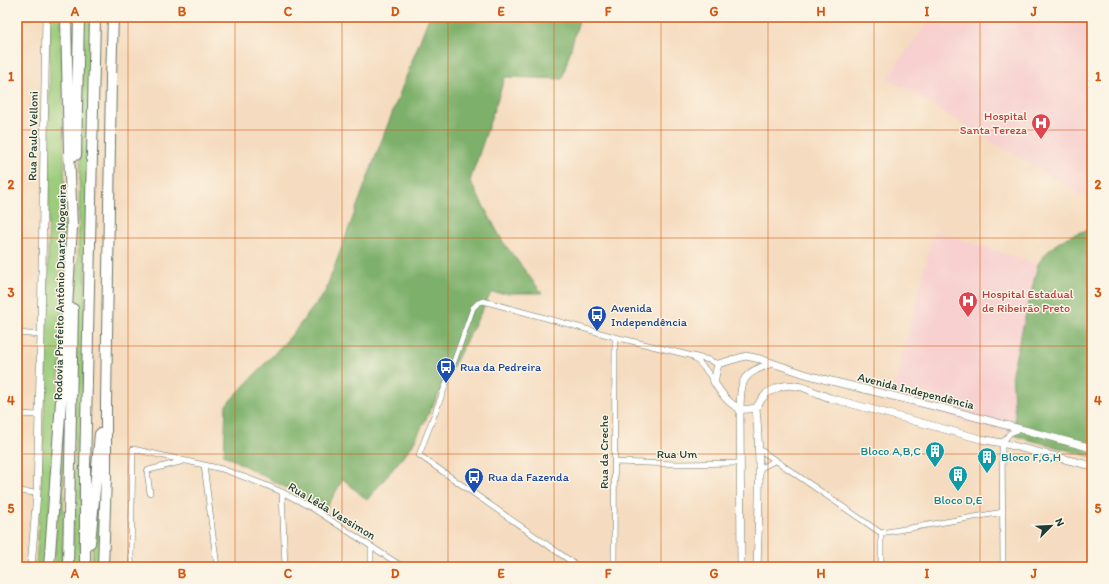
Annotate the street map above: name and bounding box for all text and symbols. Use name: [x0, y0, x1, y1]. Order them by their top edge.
text: A: [70, 4, 80, 19]
text: B: [178, 4, 187, 19]
text: C: [284, 4, 293, 19]
text: D: [391, 4, 400, 19]
text: E: [497, 4, 505, 19]
text: F: [605, 4, 612, 19]
text: G: [710, 4, 719, 19]
text: H: [817, 4, 826, 19]
text: I: [925, 4, 930, 19]
text: J: [1030, 4, 1038, 19]
text: 1: [8, 69, 14, 84]
text: 1: [1095, 69, 1101, 84]
street label: Rua Paulo Velloni: [25, 91, 41, 181]
place label: Hospital Santa Tereza: [960, 109, 1028, 137]
hospital icon: Hospital Santa Tereza: [1030, 112, 1052, 140]
text: 2: [8, 177, 15, 192]
text: 2: [1095, 177, 1102, 192]
street label: Rodovia Prefeito Antônio Duarte Nogueira: [51, 183, 69, 400]
text: 3: [7, 285, 15, 300]
text: 3: [1094, 285, 1102, 300]
place label: Hospital Estadual de Ribeirão Preto: [982, 287, 1074, 315]
hospital icon: Hospital Estadual de Ribeirão Preto: [957, 290, 979, 318]
place label: Avenida Independência: [611, 301, 688, 329]
bus stop icon: Avenida Independência: [586, 304, 608, 332]
bus stop icon: Rua da Pedreira: [435, 356, 457, 384]
place label: Rua da Pedreira: [460, 360, 542, 374]
street label: Avenida Independência: [856, 370, 977, 412]
text: 4: [7, 393, 15, 408]
text: 4: [1094, 393, 1102, 408]
street label: Rua da Creche: [597, 415, 611, 489]
building icon: Bloco A,B,C: [924, 440, 946, 468]
place label: Bloco A,B,C: [861, 444, 921, 458]
building icon: Bloco F,G,H: [976, 446, 998, 474]
street label: Rua Um: [657, 447, 697, 461]
place label: Bloco F,G,H: [1001, 450, 1061, 464]
building icon: Bloco D,E: [947, 464, 969, 492]
bus stop icon: Rua da Fazenda: [463, 466, 485, 494]
place label: Rua da Fazenda: [488, 470, 570, 484]
street label: Rua Lêda Vassimon: [286, 479, 379, 543]
place label: Bloco D,E: [934, 493, 983, 507]
text: 5: [8, 501, 15, 516]
text: 5: [1095, 501, 1102, 516]
north arrow: [1031, 506, 1071, 546]
text: N: [1052, 516, 1067, 528]
text: A: [70, 566, 80, 581]
text: B: [178, 566, 187, 581]
text: C: [284, 566, 293, 581]
text: D: [391, 566, 400, 581]
text: E: [497, 566, 505, 581]
text: F: [605, 566, 612, 581]
text: G: [710, 566, 719, 581]
text: H: [817, 566, 826, 581]
text: I: [925, 566, 930, 581]
text: J: [1030, 566, 1038, 581]

